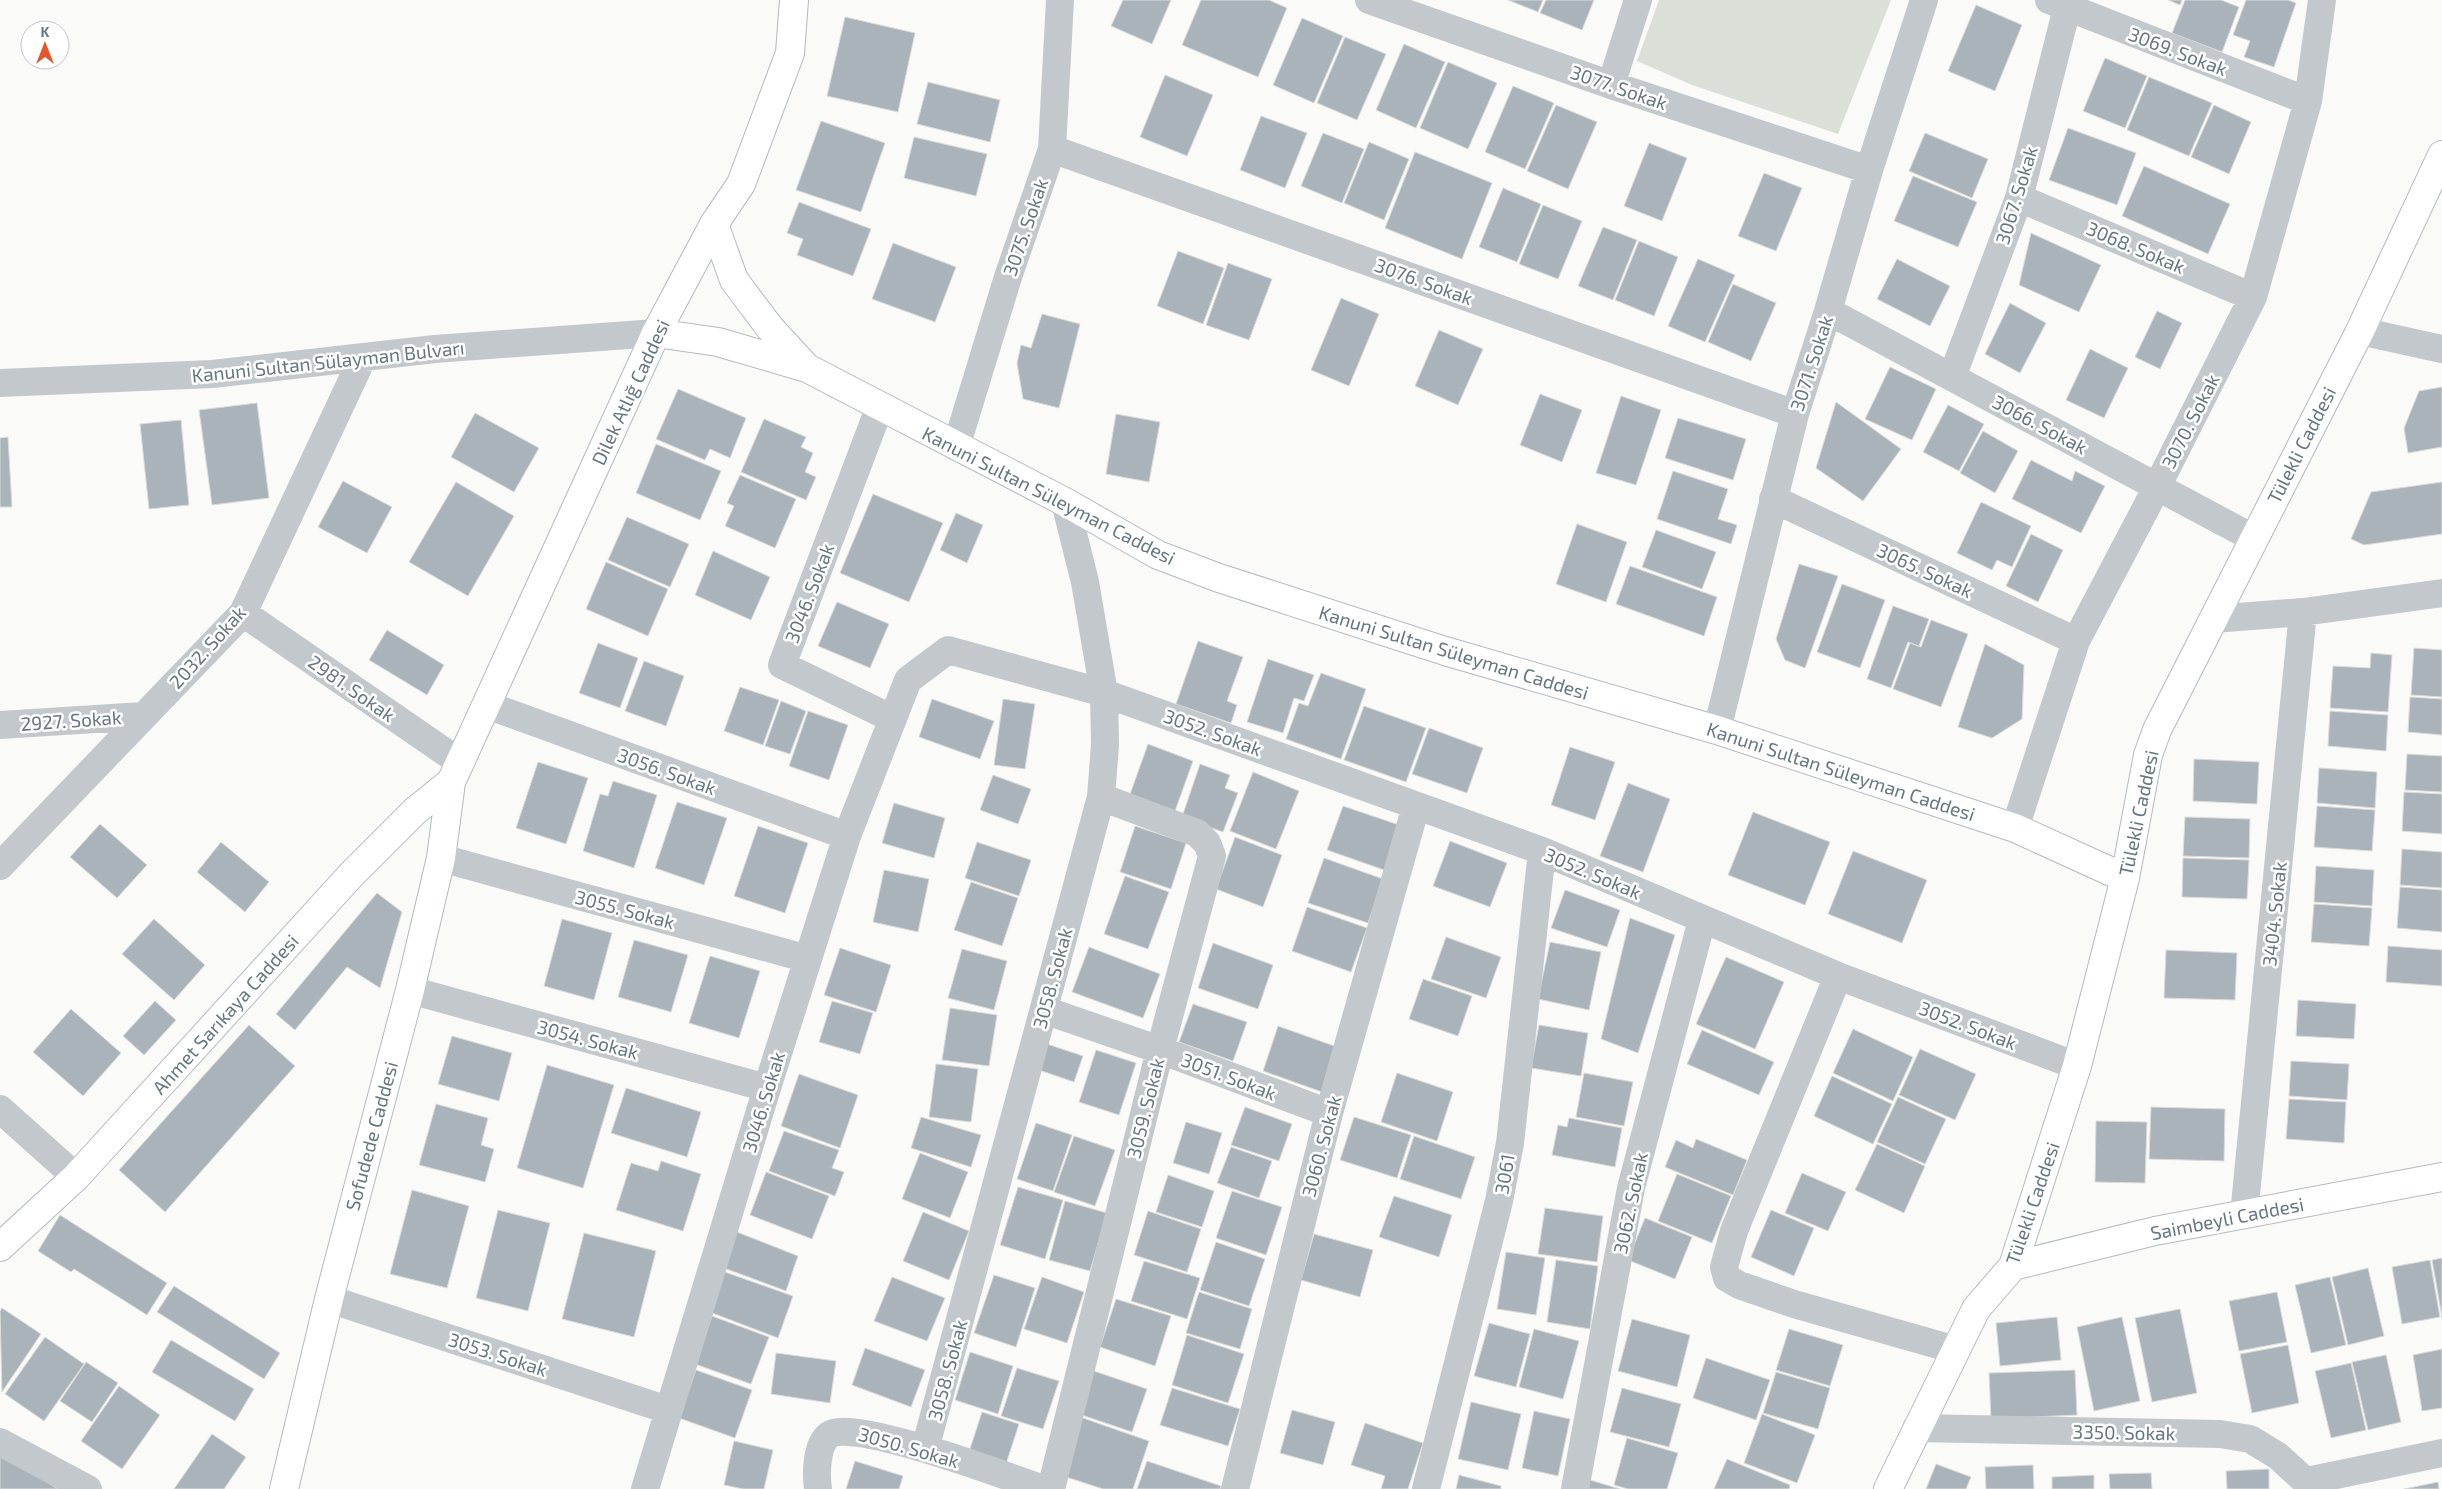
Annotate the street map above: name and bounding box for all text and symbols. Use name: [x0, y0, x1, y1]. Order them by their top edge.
north arrow: [20, 20, 70, 70]
street label: 3069. Sokak: [2126, 22, 2231, 80]
text: K: [41, 23, 50, 40]
street label: 3077. Sokak: [1568, 60, 1671, 114]
street label: 3067. Sokak: [1990, 143, 2042, 247]
street label: 3075. Sokak: [998, 175, 1053, 279]
street label: 3068. Sokak: [2084, 216, 2189, 278]
street label: 3076. Sokak: [1372, 253, 1476, 309]
street label: 3071. Sokak: [1785, 312, 1837, 414]
street label: Dilek Atlığ Caddesi: [586, 315, 674, 469]
street label: Kanuni Sultan Sülayman Bulvarı: [191, 335, 465, 387]
street label: 3070. Sokak: [2156, 370, 2224, 472]
street label: Tülekli Caddesi: [2262, 383, 2340, 507]
street label: 3066. Sokak: [1989, 390, 2091, 459]
street label: Kanuni Sultan Süleyman Caddesi: [919, 421, 1179, 569]
street label: 3065. Sokak: [1874, 538, 1977, 602]
street label: 3046. Sokak: [780, 540, 839, 646]
street label: Kanuni Sultan Süleyman Caddesi: [1316, 600, 1592, 704]
street label: 2032. Sokak: [164, 601, 250, 693]
street label: 2981. Sokak: [304, 650, 400, 726]
street label: 3052. Sokak: [1161, 704, 1265, 760]
street label: 2927. Sokak: [20, 705, 122, 735]
street label: Kanuni Sultan Süleyman Caddesi: [1704, 717, 1978, 825]
street label: 3056. Sokak: [615, 743, 720, 800]
street label: Tülekli Caddesi: [2113, 748, 2163, 878]
street label: 3052. Sokak: [1541, 842, 1645, 904]
street label: 3404. Sokak: [2257, 860, 2291, 968]
street label: 3055. Sokak: [573, 885, 678, 933]
street label: 3058. Sokak: [1027, 925, 1077, 1031]
street label: Ahmet Sarıkaya Caddesi: [147, 929, 303, 1099]
street label: 3052. Sokak: [1916, 996, 2020, 1054]
street label: 3054. Sokak: [535, 1014, 641, 1064]
street label: 3051. Sokak: [1178, 1047, 1280, 1105]
street label: 3046. Sokak: [737, 1048, 789, 1155]
street label: 3059. Sokak: [1121, 1055, 1169, 1161]
street label: Sofudede Caddesi: [340, 1059, 402, 1213]
street label: 3060. Sokak: [1296, 1092, 1346, 1199]
street label: Tülekli Caddesi: [2000, 1139, 2064, 1267]
street label: 3062. Sokak: [1608, 1150, 1652, 1256]
street label: 3061: [1489, 1152, 1519, 1196]
street label: Saimbeyli Caddesi: [2148, 1192, 2306, 1244]
street label: 3058. Sokak: [922, 1317, 972, 1423]
street label: 3053. Sokak: [446, 1327, 551, 1381]
street label: 3350. Sokak: [2073, 1420, 2176, 1444]
street label: 3050. Sokak: [856, 1422, 962, 1472]

